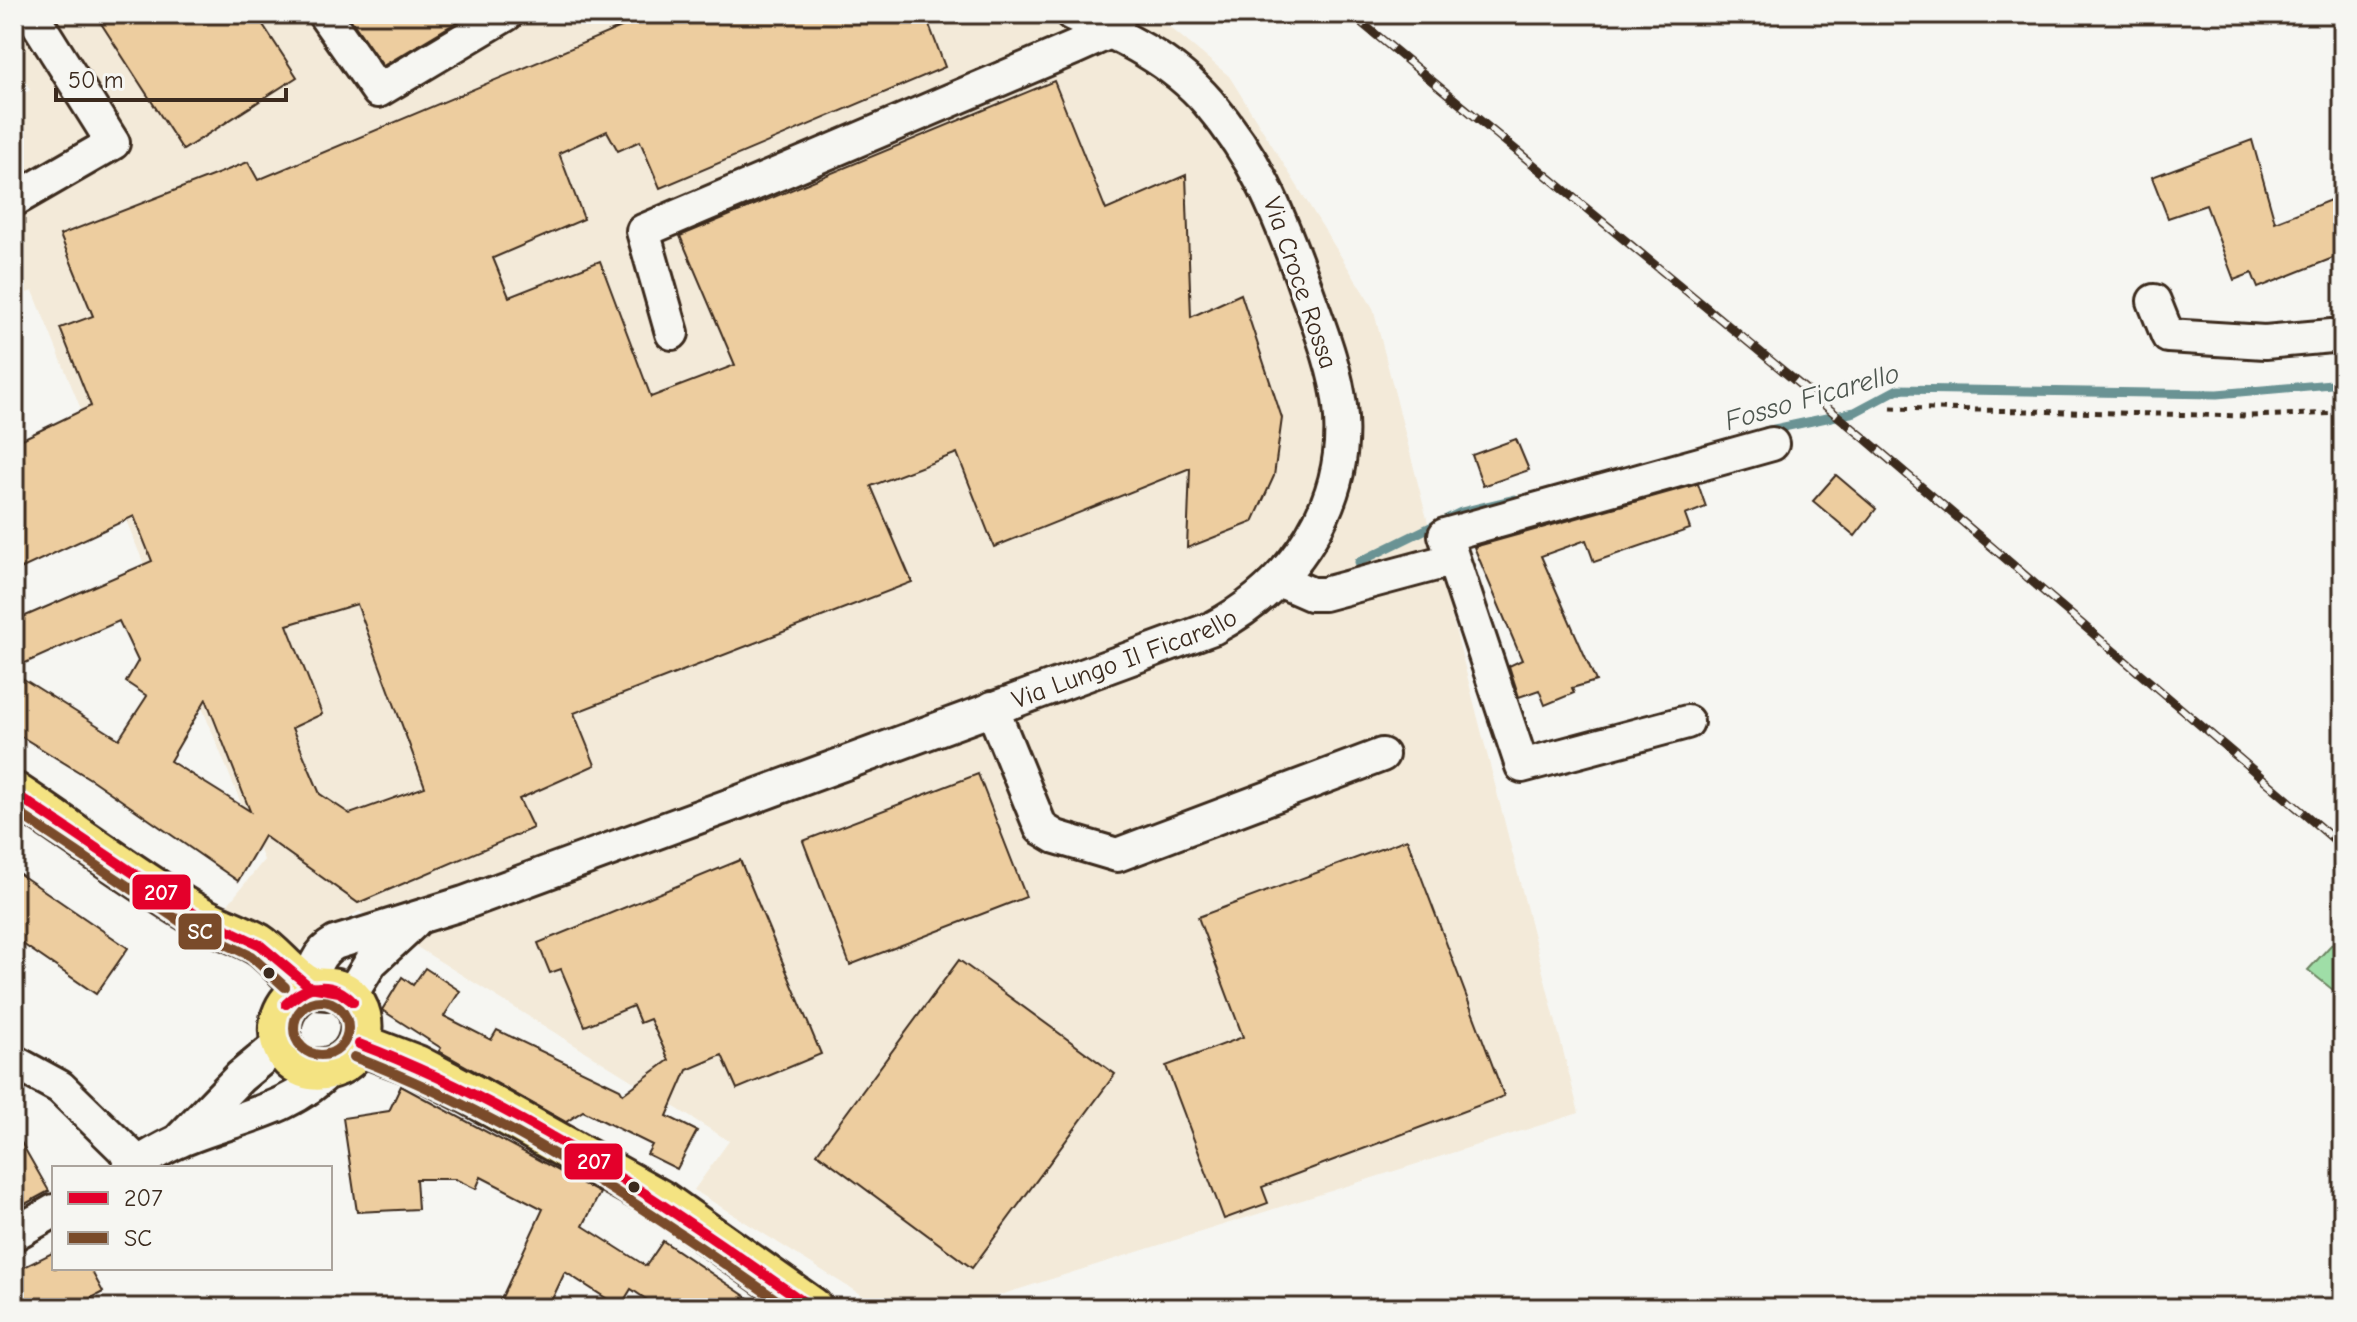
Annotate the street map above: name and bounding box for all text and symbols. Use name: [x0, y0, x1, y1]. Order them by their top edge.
scale bar: [56, 52, 286, 102]
text: 50 m: [68, 66, 124, 94]
street label: Via Croce Rossa: [1257, 193, 1343, 373]
water label: Fosso Ficarello: [1721, 357, 1903, 437]
street label: Via Lungo Il Ficarello: [1008, 602, 1243, 715]
line badge: 207: [131, 873, 192, 911]
text: 207: [144, 880, 178, 906]
line badge: SC: [177, 912, 223, 951]
text: SC: [187, 919, 213, 945]
unlabelled marker: [261, 965, 277, 981]
line badge: 207: [563, 1142, 624, 1181]
text: 207: [577, 1149, 611, 1175]
legend: [52, 1166, 332, 1270]
unlabelled marker: [626, 1179, 642, 1195]
text: 207: [124, 1184, 163, 1212]
text: SC: [124, 1224, 152, 1252]

